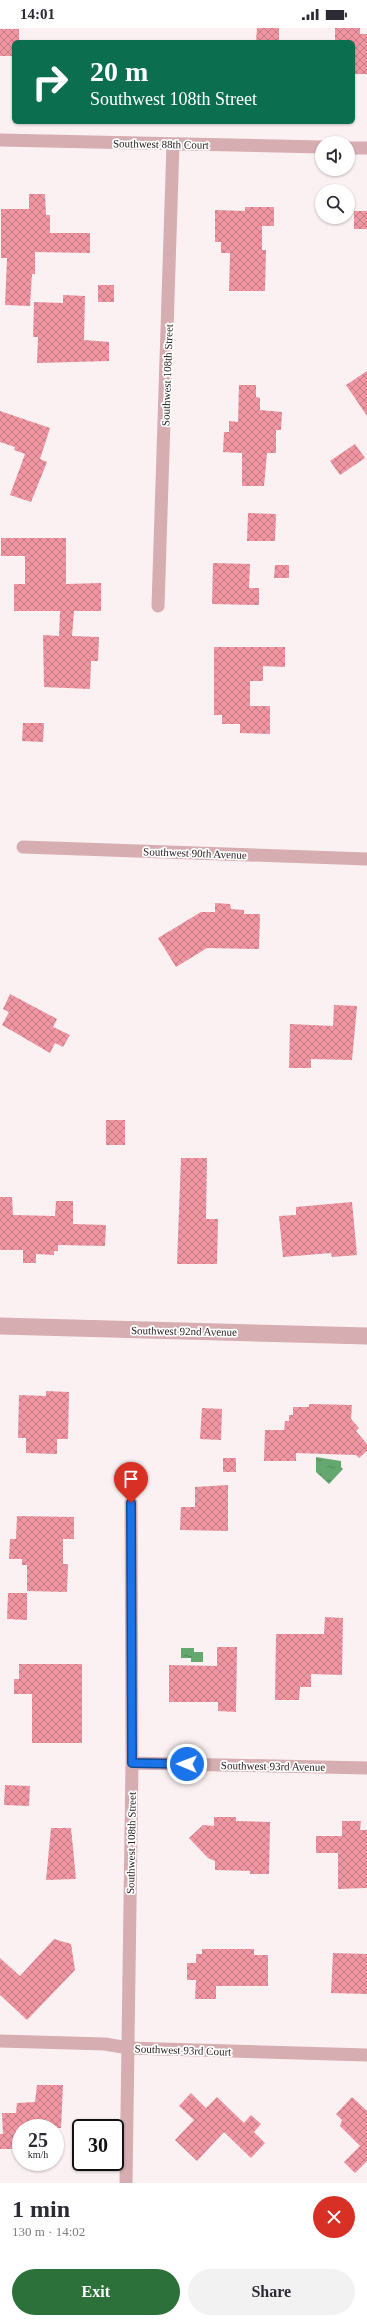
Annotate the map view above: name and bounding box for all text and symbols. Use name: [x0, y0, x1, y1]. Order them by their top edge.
text: 14:01: [20, 6, 55, 22]
icon: right: [24, 56, 76, 108]
text: 20 m: [90, 56, 148, 87]
text: Southwest 108th Street: [90, 89, 257, 109]
map controls: [315, 136, 355, 224]
button: sound: [315, 136, 355, 176]
street label: Southwest 88th Court: [113, 137, 209, 151]
button: search: [315, 184, 355, 224]
street label: Southwest 108th Street: [159, 324, 175, 426]
street label: Southwest 90th Avenue: [143, 845, 247, 861]
street label: Southwest 92nd Avenue: [131, 1324, 237, 1338]
pin: [114, 1462, 148, 1503]
icon: arrive: [120, 1468, 142, 1490]
position arrow: [166, 1743, 208, 1785]
street label: Southwest 93rd Avenue: [221, 1759, 325, 1773]
street label: Southwest 108th Street: [124, 1792, 138, 1894]
street label: Southwest 93rd Court: [135, 2042, 231, 2058]
speed limit sign: 30: [72, 2119, 124, 2171]
text: 25: [28, 2129, 48, 2151]
text: km/h: [28, 2149, 48, 2160]
text: 1 min: [12, 2196, 70, 2222]
button: close: [313, 2196, 355, 2238]
text: 130 m · 14:02: [12, 2224, 85, 2239]
button: Exit: [12, 2269, 180, 2315]
button: Share: [188, 2269, 355, 2315]

